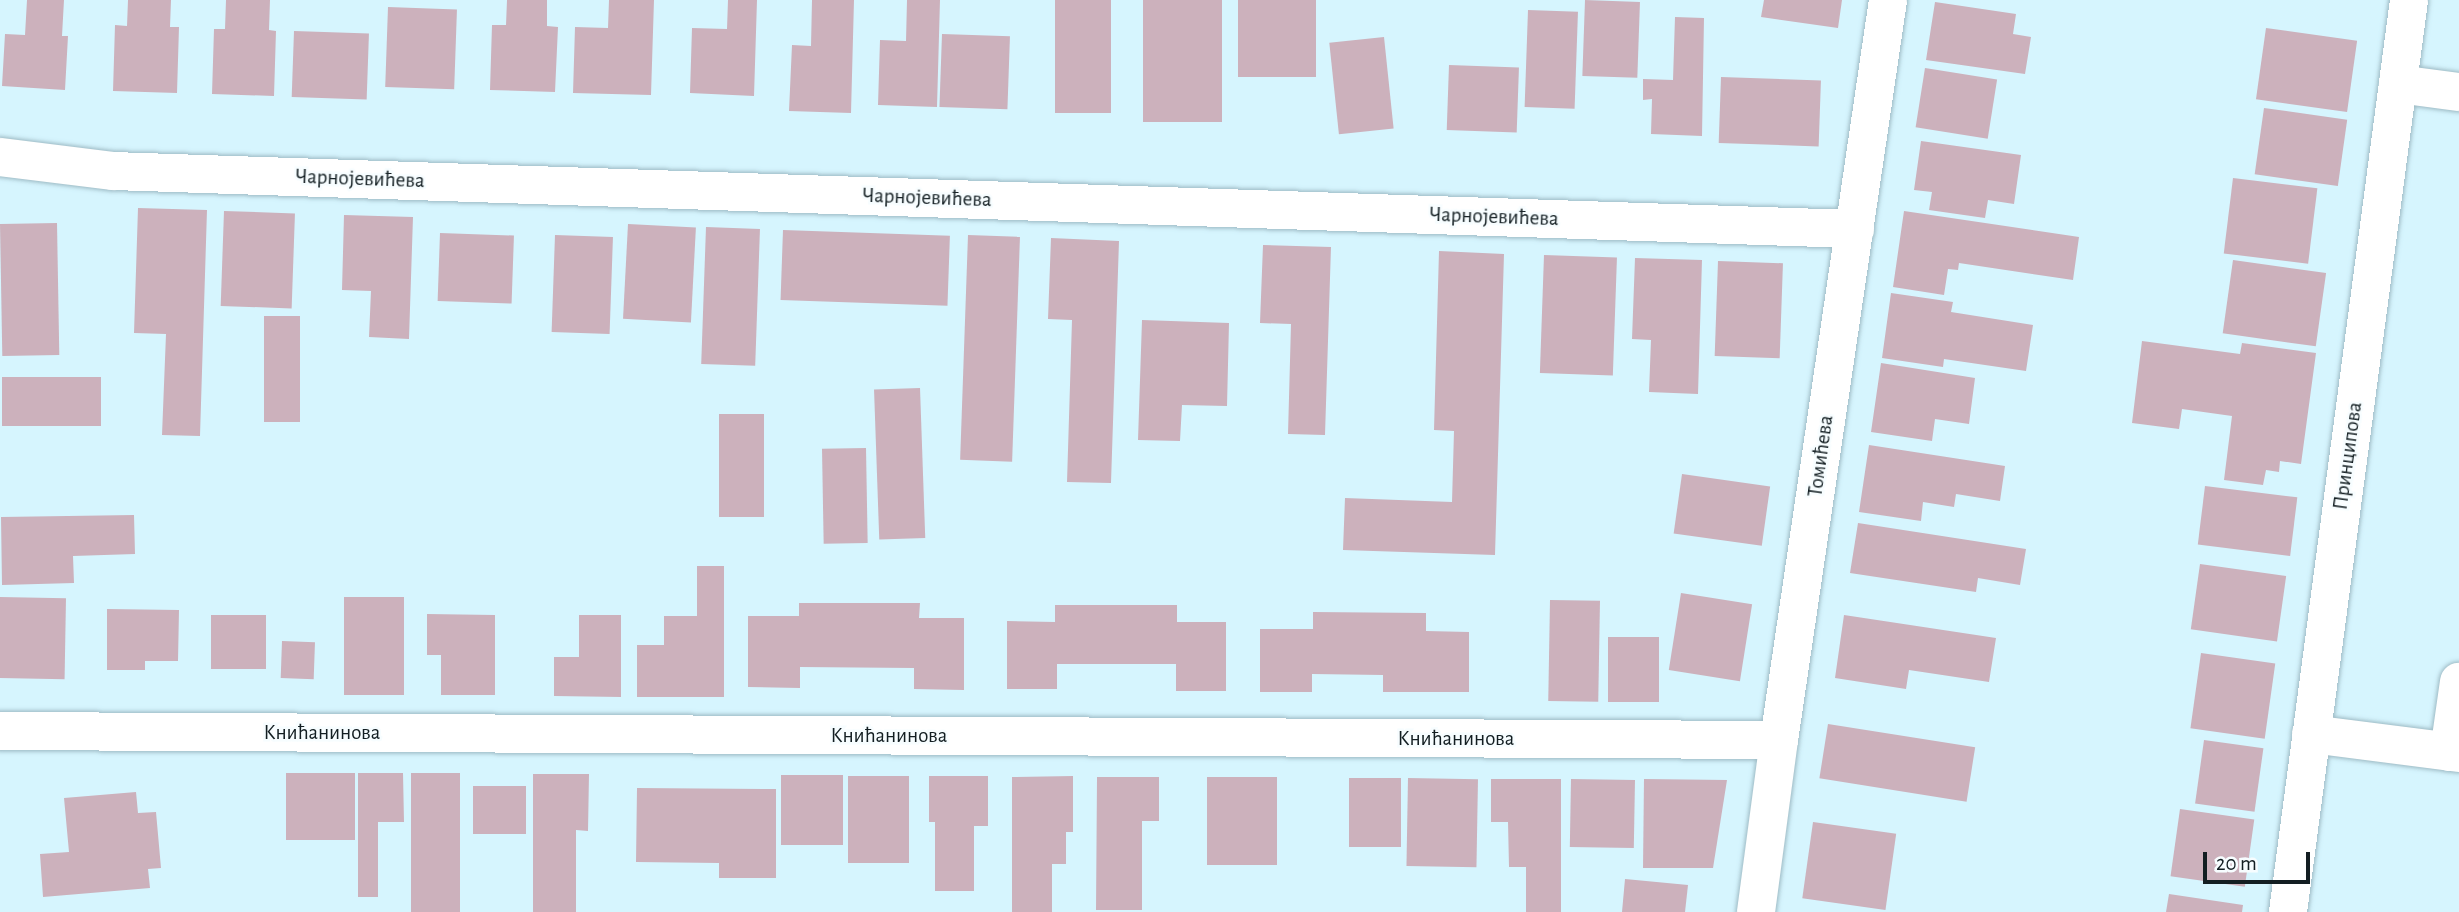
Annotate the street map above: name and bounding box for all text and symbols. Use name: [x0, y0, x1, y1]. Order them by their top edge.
street label: Чарнојевићева: [295, 164, 425, 194]
street label: Чарнојевићева: [862, 183, 992, 213]
street label: Чарнојевићева: [1429, 202, 1559, 232]
street label: Принципова: [2328, 400, 2368, 512]
street label: Томићева: [1803, 414, 1839, 498]
street label: Книћанинова: [264, 720, 380, 746]
street label: Книћанинова: [831, 723, 947, 749]
street label: Книћанинова: [1398, 726, 1514, 752]
scale bar: [2207, 838, 2314, 882]
text: 20 m: [2216, 853, 2257, 874]

